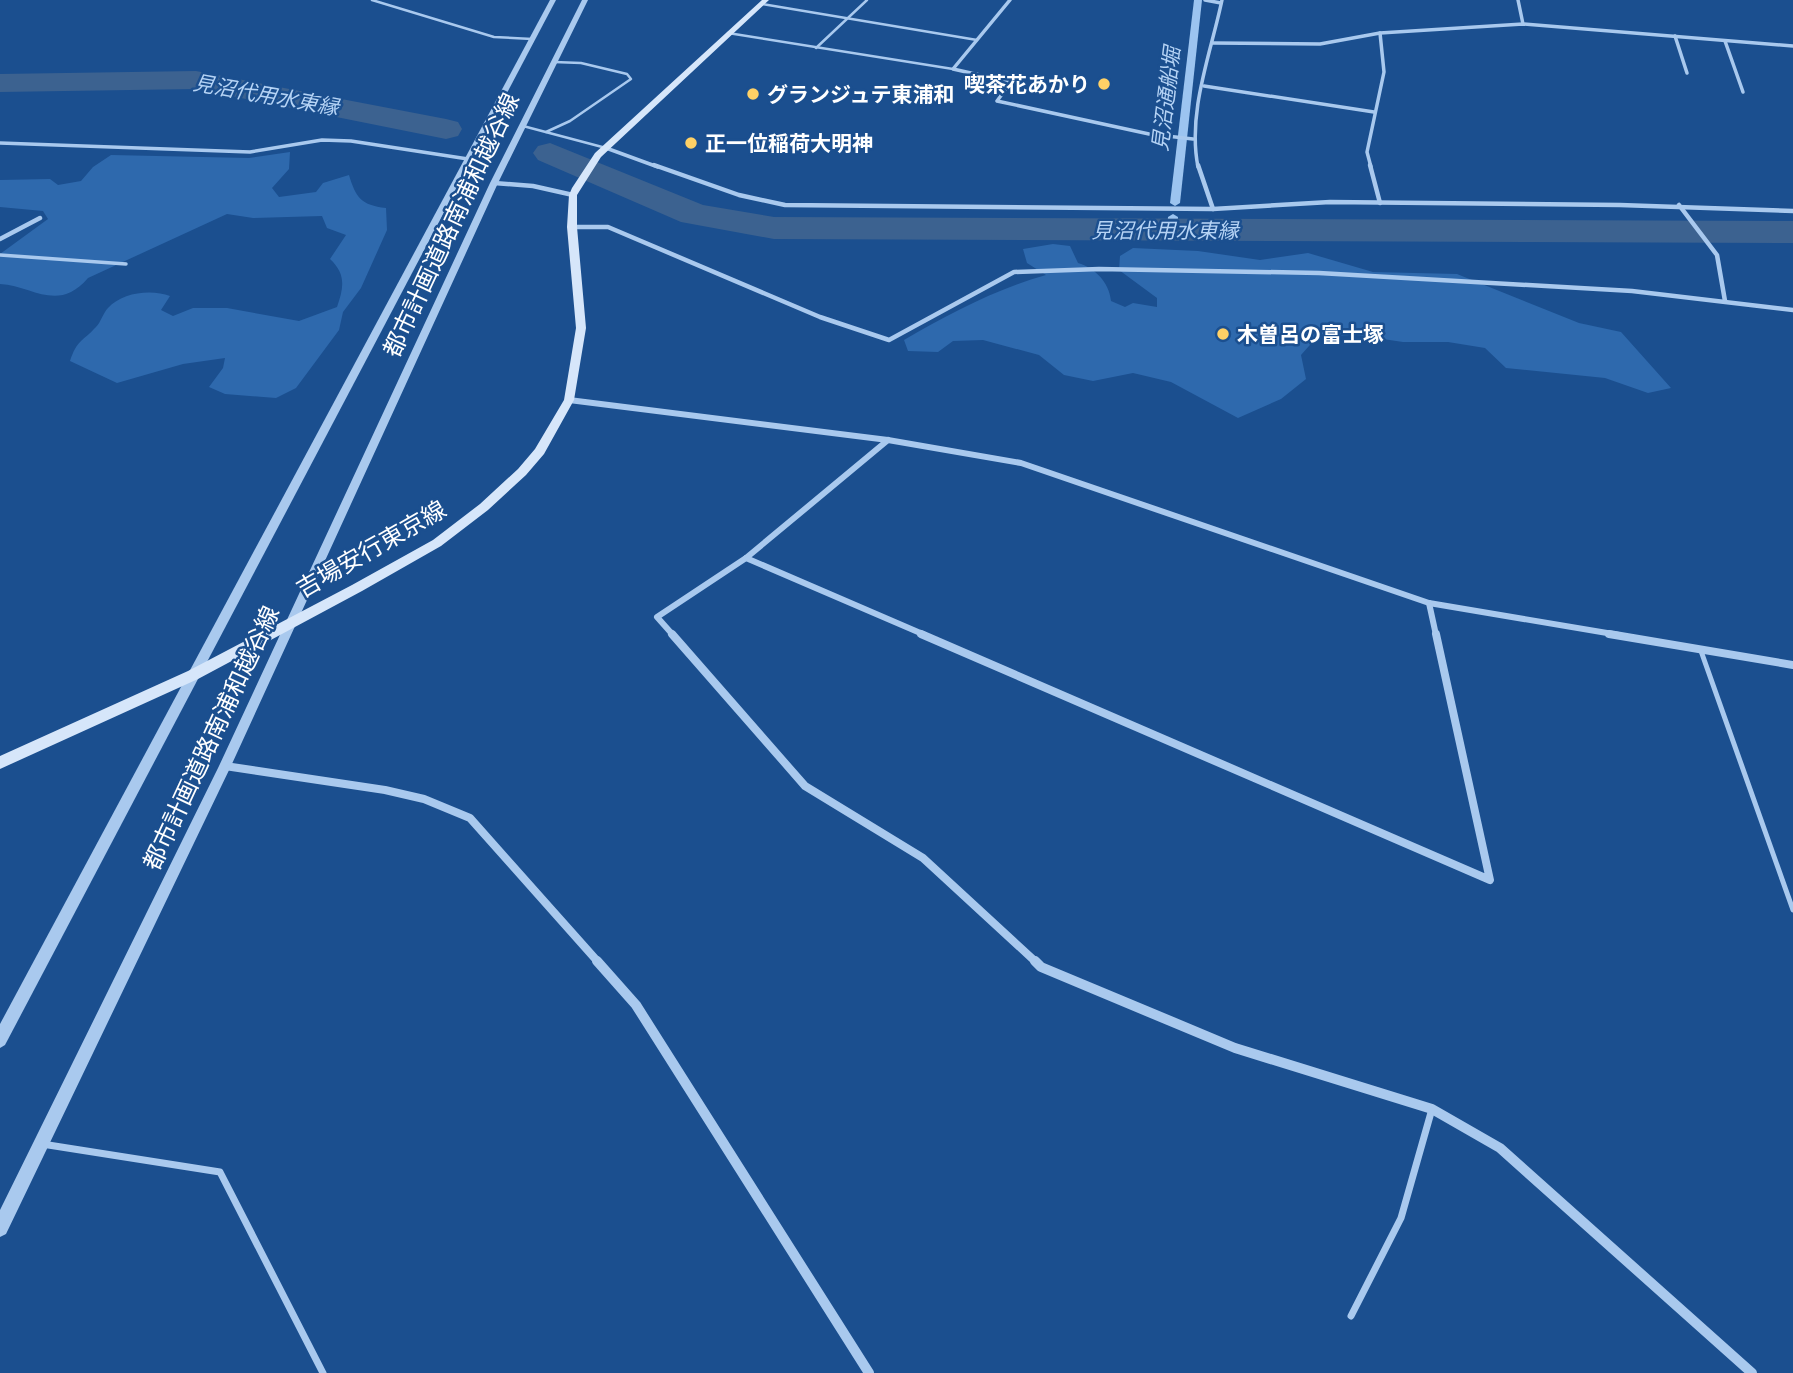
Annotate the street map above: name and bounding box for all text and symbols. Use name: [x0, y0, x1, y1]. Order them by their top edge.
water label: 見沼通船堀: [1147, 42, 1185, 153]
water label: 見沼代用水東縁: [191, 70, 343, 120]
place label: 喫茶花あかり: [964, 72, 1090, 97]
marker: 喫茶花あかり: [1096, 76, 1112, 92]
place label: グランジュテ東浦和: [767, 82, 955, 107]
marker: グランジュテ東浦和: [745, 86, 761, 102]
street label: 都市計画道路南浦和越谷線: [377, 88, 525, 362]
place label: 正一位稲荷大明神: [705, 131, 873, 156]
marker: 正一位稲荷大明神: [683, 135, 699, 151]
water label: 見沼代用水東縁: [1092, 218, 1240, 243]
place label: 木曽呂の富士塚: [1237, 322, 1384, 347]
marker: 木曽呂の富士塚: [1215, 326, 1231, 342]
street label: 吉場安行東京線: [291, 494, 451, 604]
street label: 都市計画道路南浦和越谷線: [137, 601, 285, 875]

